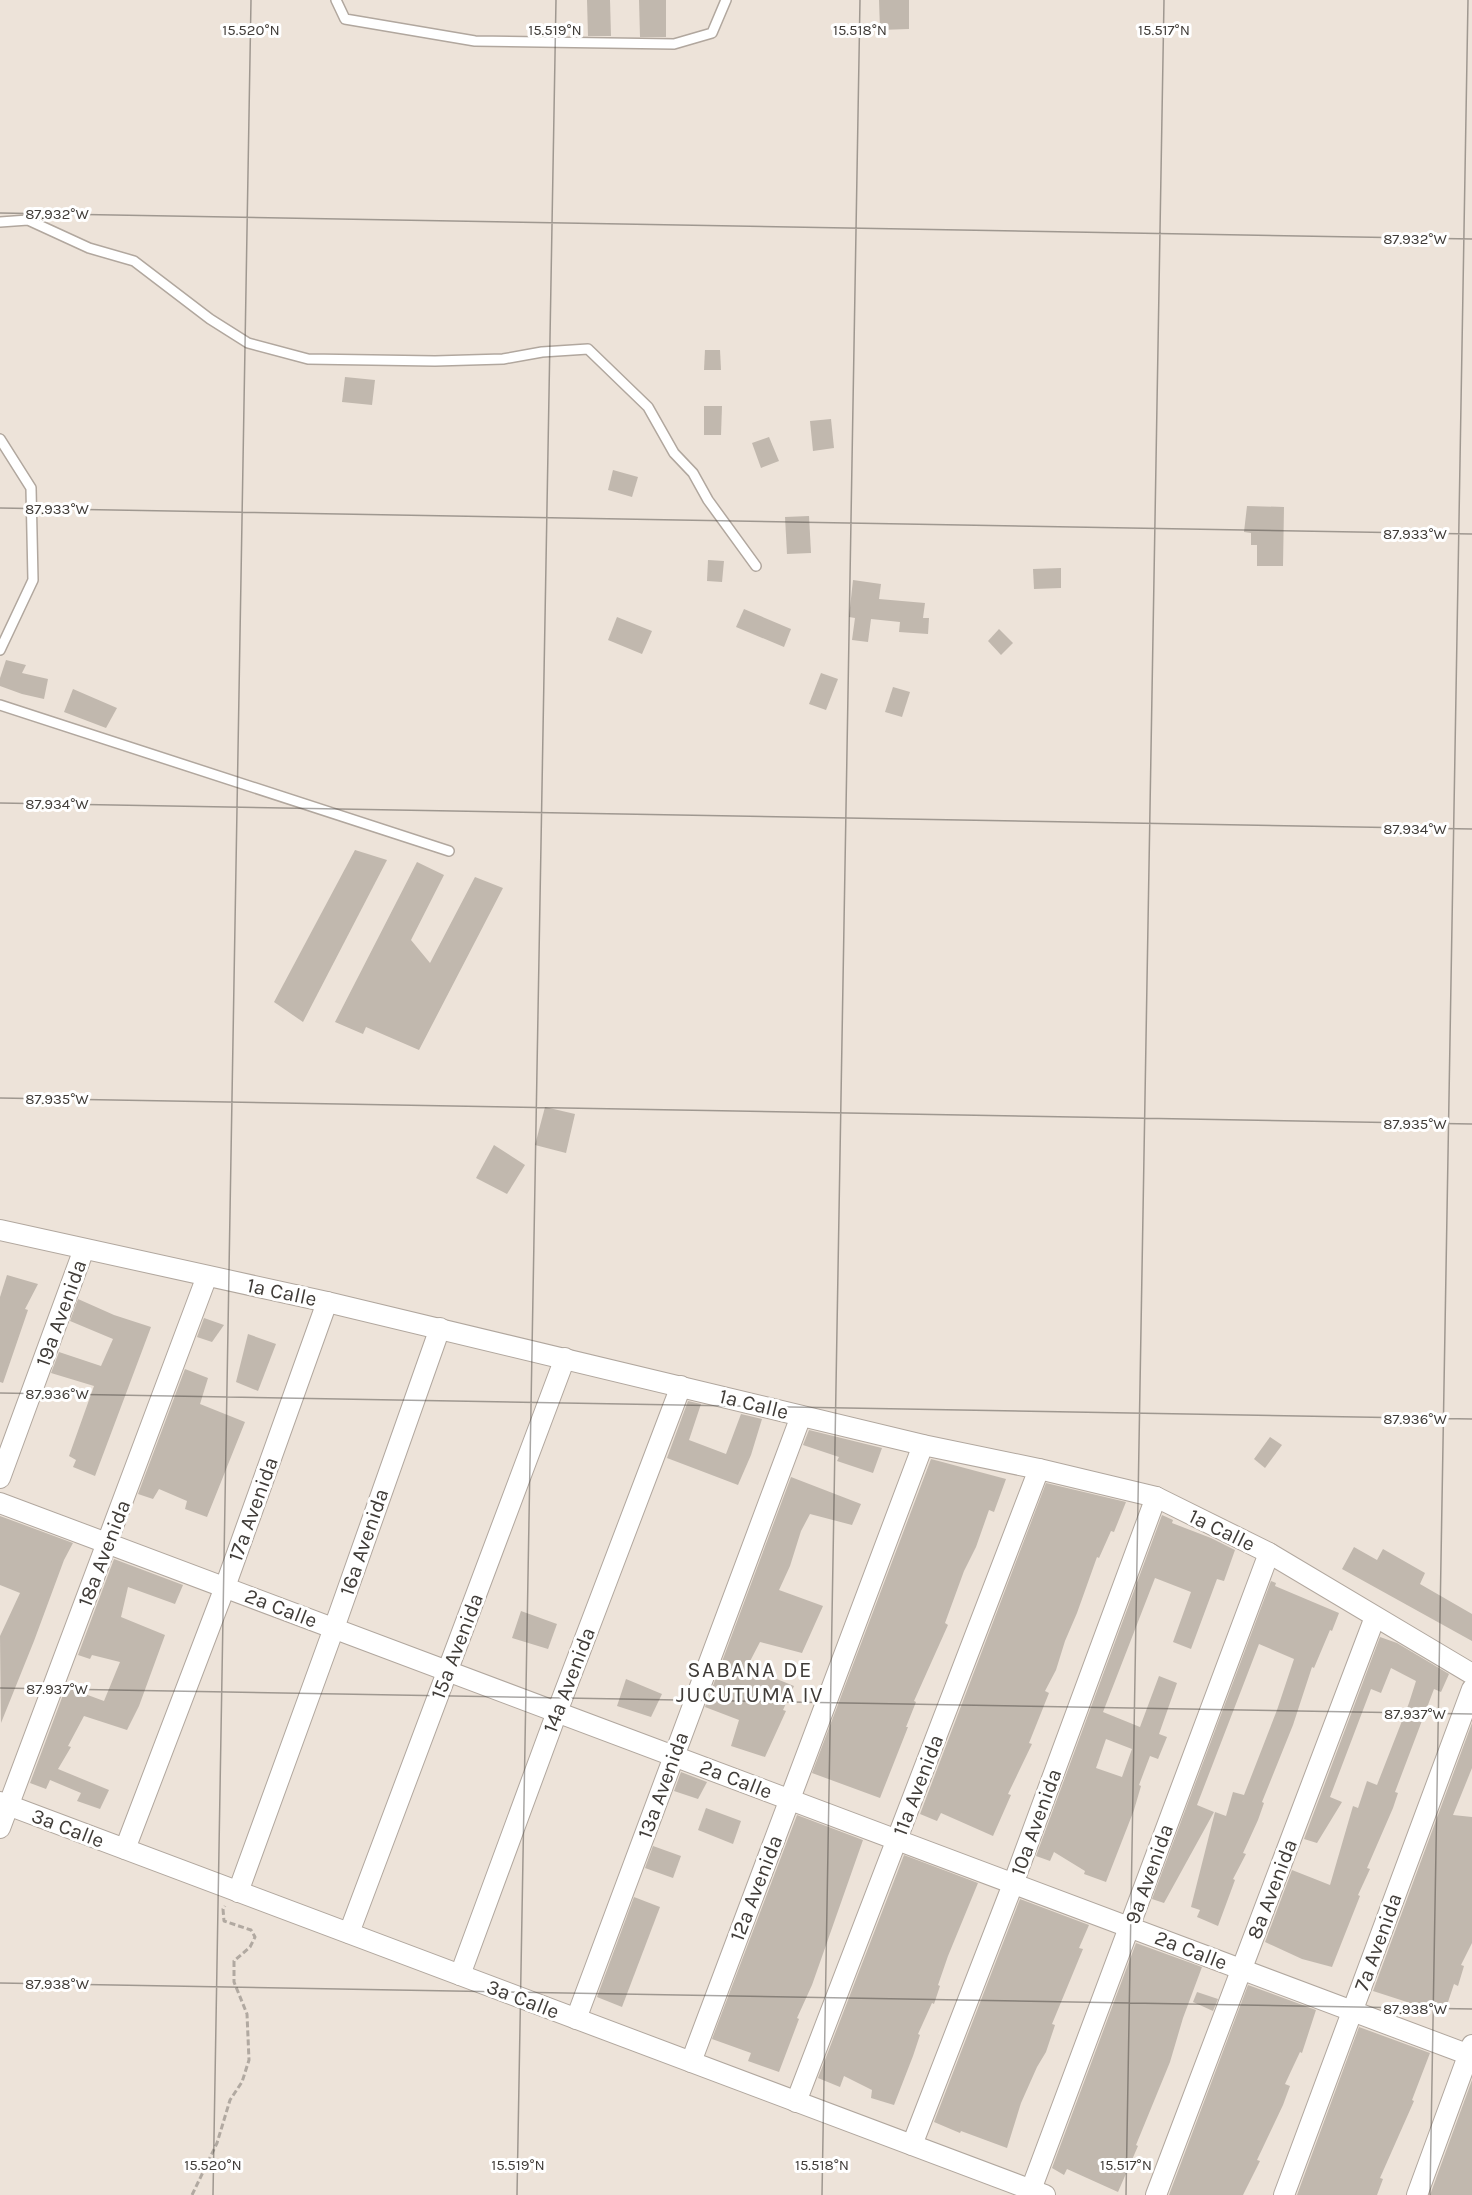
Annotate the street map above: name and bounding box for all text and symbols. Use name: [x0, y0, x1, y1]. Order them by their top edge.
text: 15.520°N: [222, 21, 280, 39]
text: 15.519°N: [528, 21, 582, 39]
text: 15.518°N: [833, 21, 887, 39]
text: 15.517°N: [1138, 21, 1190, 39]
text: 87.932°W: [25, 205, 89, 223]
text: 87.932°W: [1383, 230, 1447, 248]
text: 87.933°W: [25, 500, 90, 518]
text: 87.933°W: [1383, 525, 1448, 543]
text: 87.934°W: [25, 795, 89, 813]
text: 87.934°W: [1383, 820, 1447, 838]
text: 87.935°W: [25, 1090, 89, 1108]
text: 87.935°W: [1383, 1115, 1447, 1133]
street label: 19a Avenida: [31, 1256, 91, 1370]
street label: 1a Calle: [245, 1273, 319, 1311]
street label: 1a Calle: [717, 1384, 791, 1424]
text: 87.936°W: [25, 1385, 89, 1403]
text: 87.936°W: [1383, 1410, 1447, 1428]
street label: 17a Avenida: [223, 1454, 283, 1564]
street label: 16a Avenida: [335, 1485, 393, 1599]
street label: 18a Avenida: [73, 1496, 135, 1610]
street label: 1a Calle: [1185, 1504, 1259, 1556]
street label: 2a Calle: [241, 1583, 321, 1633]
street label: 15a Avenida: [426, 1590, 488, 1702]
street label: 14a Avenida: [538, 1624, 600, 1736]
district label: SABANA DE JUCUTUMA IV: [676, 1657, 824, 1708]
text: 87.937°W: [26, 1680, 89, 1698]
text: 87.937°W: [1384, 1705, 1447, 1723]
street label: 13a Avenida: [633, 1728, 693, 1842]
street label: 11a Avenida: [888, 1731, 948, 1839]
street label: 2a Calle: [696, 1754, 776, 1804]
street label: 10a Avenida: [1006, 1765, 1066, 1879]
street label: 3a Calle: [28, 1803, 108, 1853]
street label: 9a Avenida: [1120, 1821, 1178, 1927]
street label: 12a Avenida: [725, 1832, 787, 1944]
street label: 8a Avenida: [1242, 1836, 1302, 1942]
street label: 7a Avenida: [1349, 1890, 1407, 1994]
street label: 2a Calle: [1151, 1925, 1231, 1975]
street label: 3a Calle: [483, 1974, 563, 2024]
text: 87.938°W: [25, 1975, 90, 1993]
text: 87.938°W: [1383, 2000, 1448, 2018]
text: 15.520°N: [184, 2156, 242, 2174]
text: 15.519°N: [491, 2156, 545, 2174]
text: 15.518°N: [795, 2156, 849, 2174]
text: 15.517°N: [1100, 2156, 1152, 2174]

